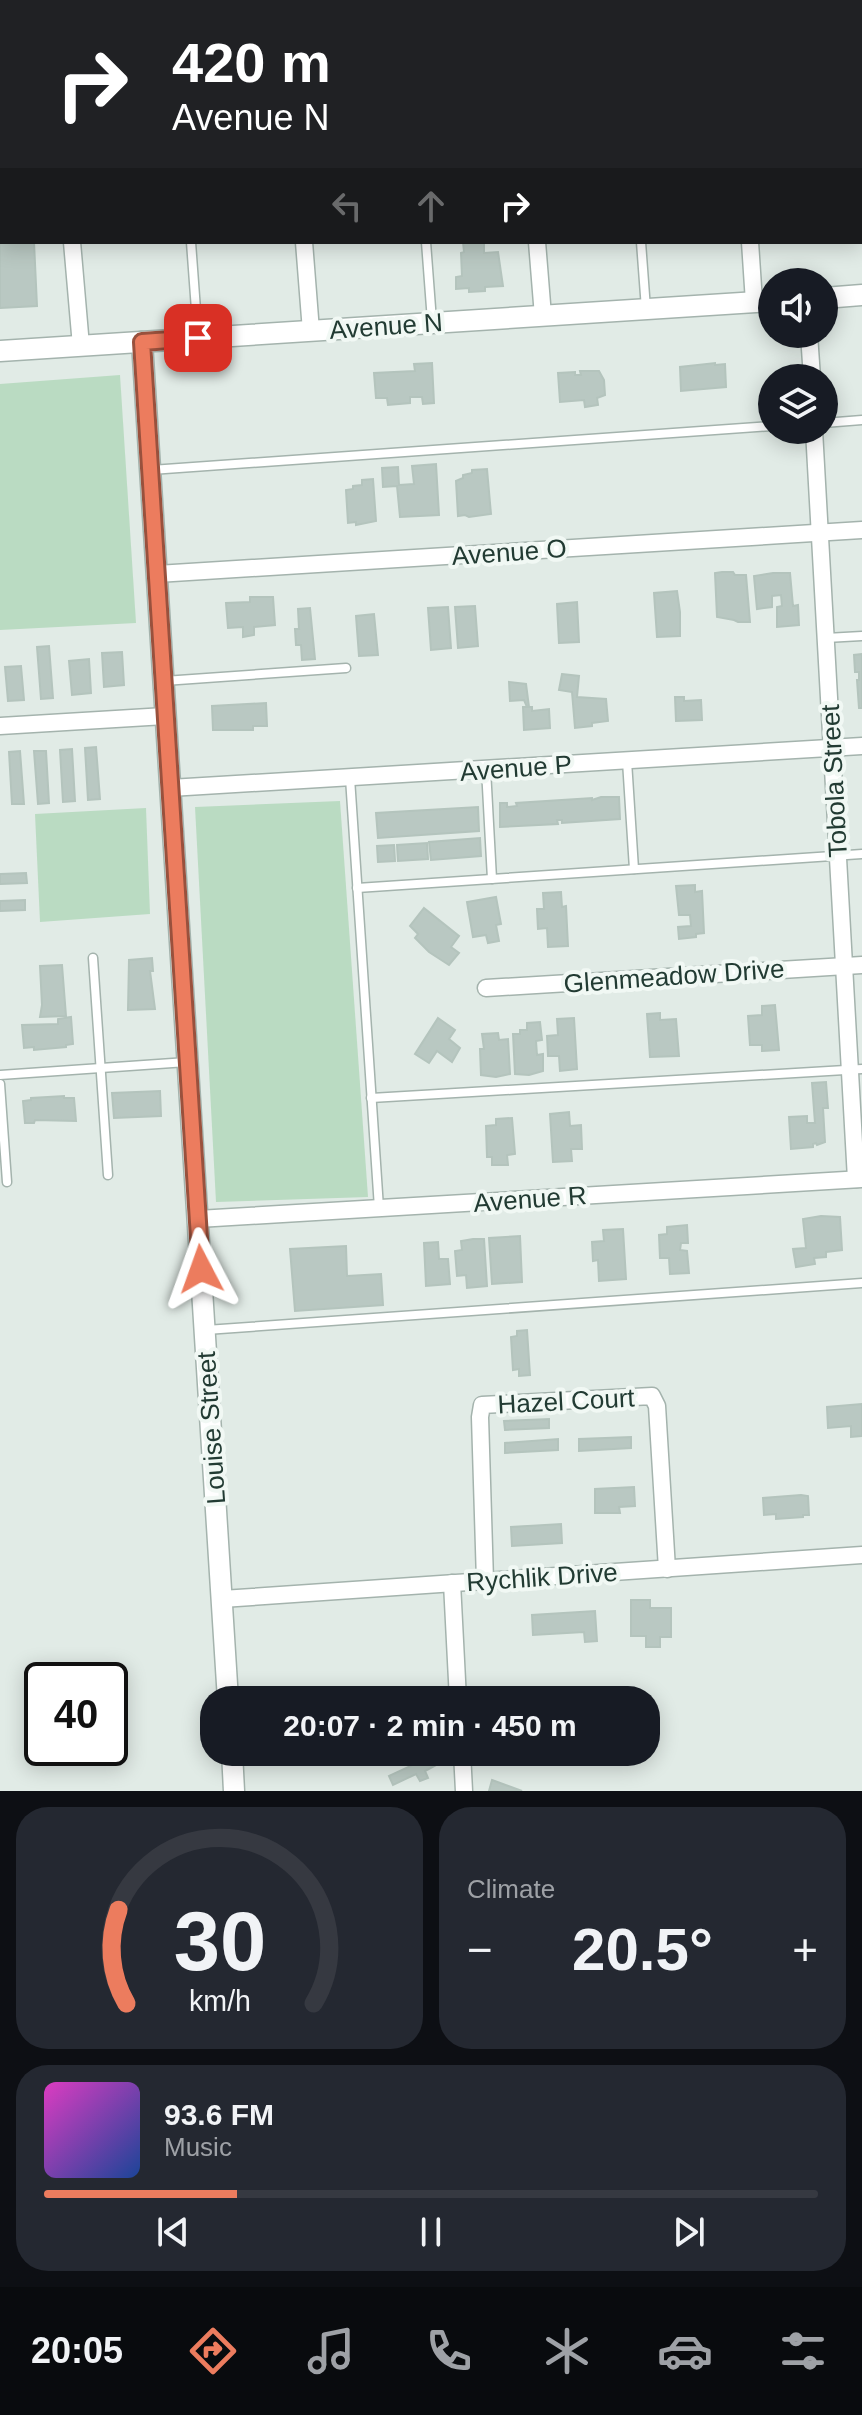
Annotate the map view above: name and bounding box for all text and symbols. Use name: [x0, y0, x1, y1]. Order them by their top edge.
text: 420 m: [172, 31, 331, 94]
icon: right: [40, 32, 144, 136]
text: Avenue N: [172, 97, 329, 138]
icon: left: [325, 184, 369, 228]
icon: ahead: [409, 184, 453, 228]
icon: right: [493, 184, 537, 228]
map controls: [758, 268, 838, 444]
button: sound: [758, 268, 838, 348]
pin: [164, 304, 232, 372]
street label: Avenue N: [328, 307, 444, 345]
icon: arrive: [176, 316, 220, 360]
button: layers: [758, 364, 838, 444]
street label: Avenue O: [451, 533, 567, 571]
street label: Tobola Street: [815, 703, 853, 858]
street label: Avenue P: [459, 749, 573, 787]
street label: Glenmeadow Drive: [563, 953, 785, 999]
street label: Avenue R: [472, 1180, 588, 1218]
position arrow: [159, 1227, 243, 1311]
street label: Louise Street: [191, 1350, 231, 1505]
street label: Hazel Court: [497, 1382, 636, 1420]
street label: Rychlik Drive: [465, 1557, 619, 1597]
speed limit sign: 40: [24, 1662, 128, 1766]
text: 20:07 · 2 min · 450 m: [283, 1709, 577, 1742]
text: Climate: [467, 1874, 555, 1904]
text: 30: [173, 1895, 266, 1988]
text: 20.5°: [572, 1916, 713, 1983]
text: −: [467, 1925, 493, 1974]
text: +: [792, 1925, 818, 1974]
text: km/h: [189, 1985, 250, 2017]
text: 93.6 FM: [164, 2098, 274, 2131]
text: Music: [164, 2132, 232, 2162]
icon: previous: [151, 2210, 195, 2254]
icon: pause: [409, 2210, 453, 2254]
icon: next: [667, 2210, 711, 2254]
icon: directions: [185, 2323, 241, 2379]
icon: music: [303, 2323, 359, 2379]
icon: phone: [421, 2323, 477, 2379]
icon: climate: [539, 2323, 595, 2379]
icon: car: [657, 2323, 713, 2379]
icon: filters: [775, 2323, 831, 2379]
text: 20:05: [31, 2330, 123, 2371]

